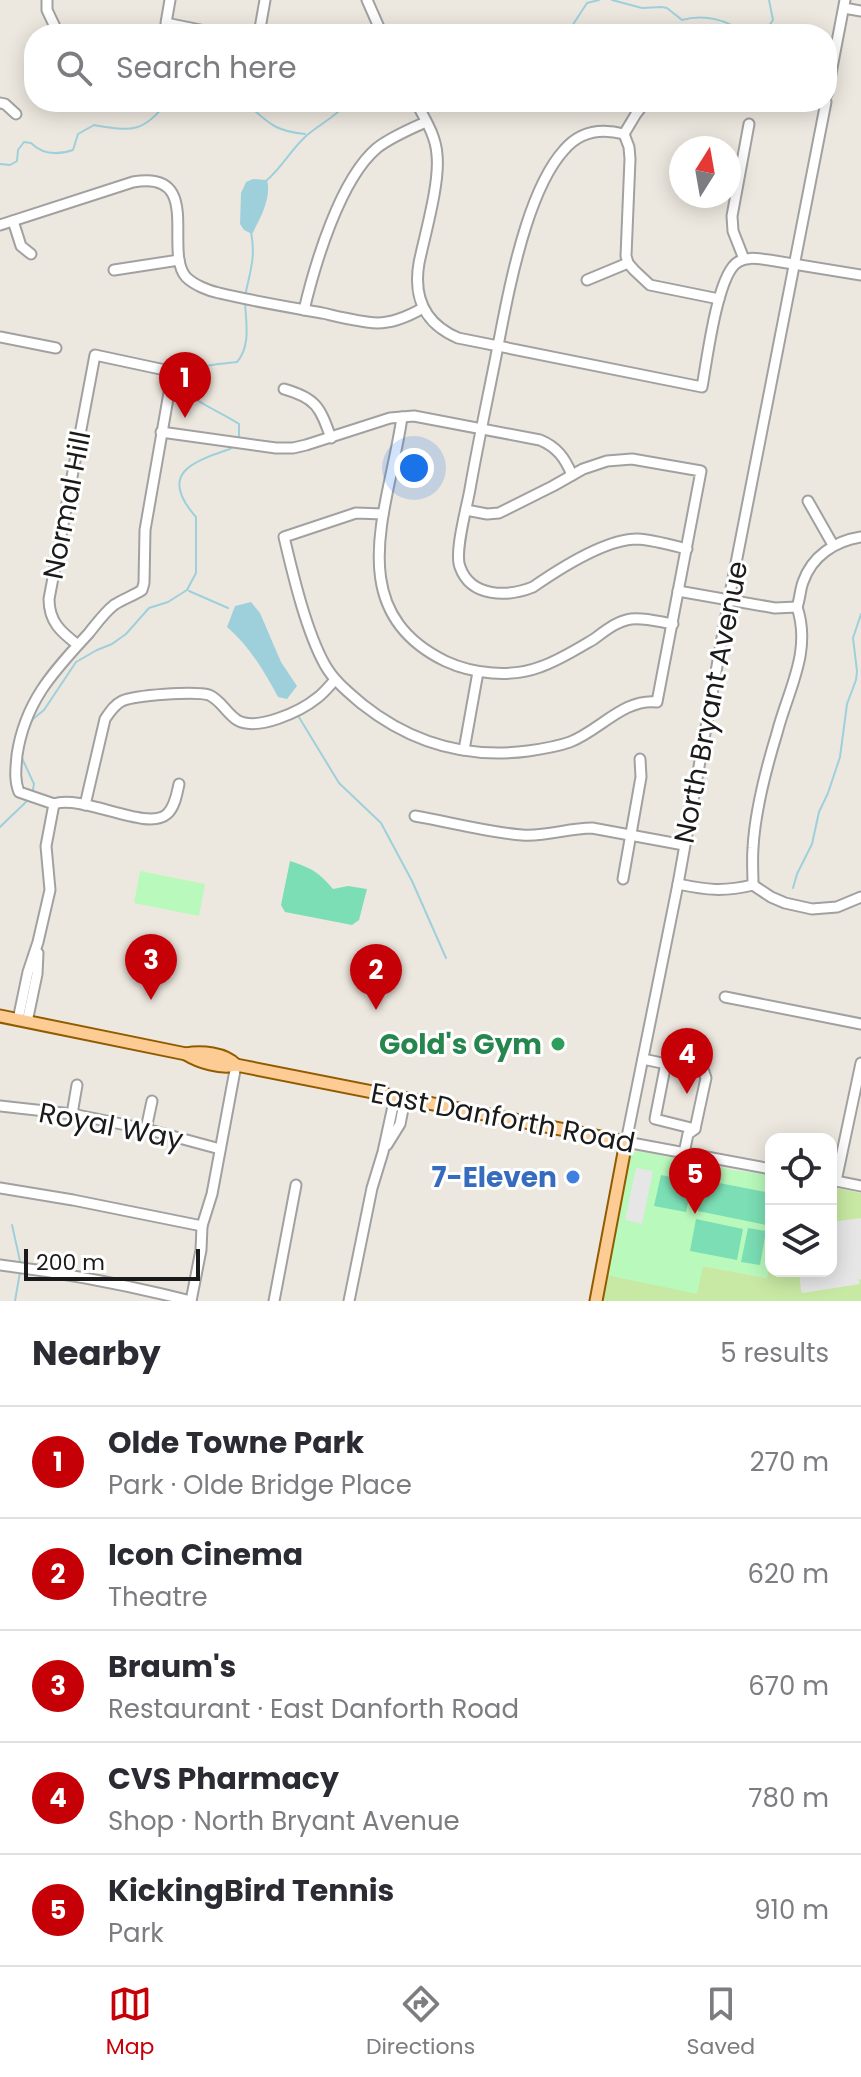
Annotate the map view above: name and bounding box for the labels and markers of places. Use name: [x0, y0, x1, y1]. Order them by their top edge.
pin: 1: [159, 352, 211, 418]
pin: 3: [125, 934, 177, 1000]
pin: 2: [350, 944, 402, 1010]
place label: Gold's Gym: [379, 1025, 542, 1064]
pin: 4: [661, 1028, 713, 1094]
marker: Gold's Gym: [549, 1035, 567, 1053]
pin: 5: [669, 1148, 721, 1214]
place label: 7-Eleven: [431, 1158, 557, 1197]
marker: 7-Eleven: [564, 1168, 582, 1186]

